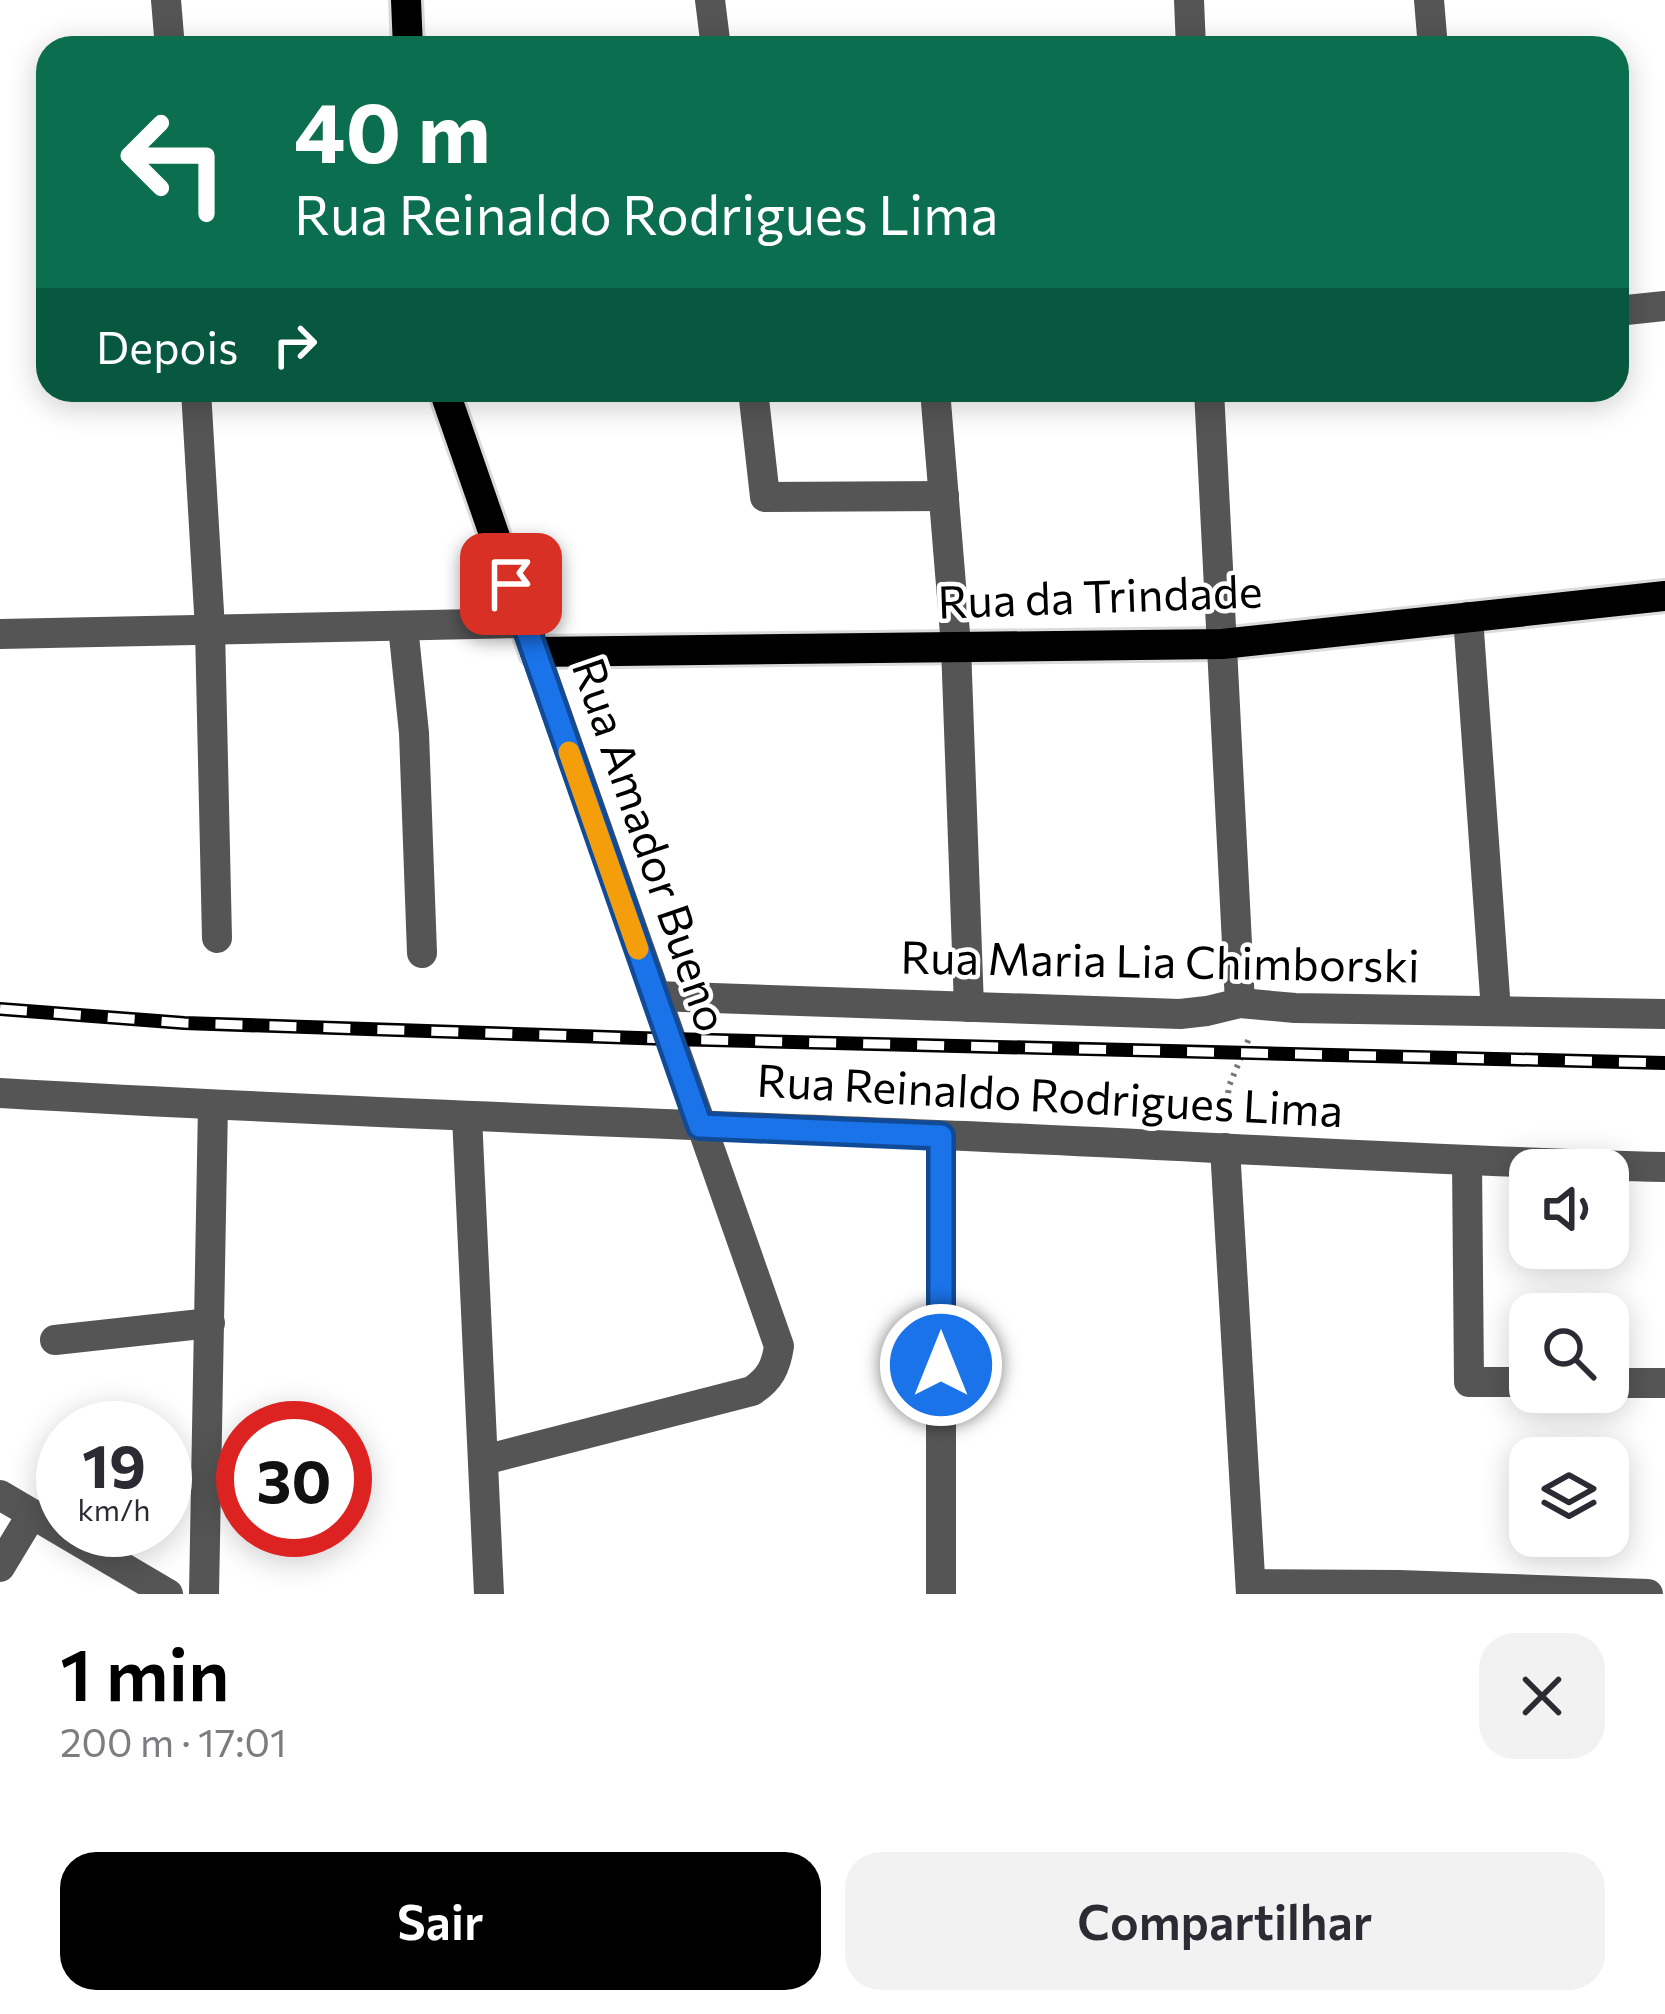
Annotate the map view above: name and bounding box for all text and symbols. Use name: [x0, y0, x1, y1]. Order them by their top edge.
text: 40 m: [294, 78, 491, 180]
icon: left: [96, 84, 252, 240]
text: Rua Reinaldo Rodrigues Lima: [294, 180, 998, 246]
icon: right: [262, 312, 328, 378]
text: Depois: [96, 318, 238, 373]
pin: [460, 533, 562, 635]
icon: arrive: [478, 551, 544, 617]
street label: Rua da Trindade: [937, 561, 1263, 628]
street label: Rua Amador Bueno: [563, 650, 742, 1038]
street label: Rua Maria Lia Chimborski: [900, 927, 1420, 992]
street label: Rua Reinaldo Rodrigues Lima: [756, 1051, 1345, 1136]
map controls: [1509, 1149, 1629, 1557]
button: sound: [1509, 1149, 1629, 1269]
button: search: [1509, 1293, 1629, 1413]
position arrow: [878, 1302, 1004, 1428]
speed limit sign: 30: [216, 1401, 372, 1557]
text: 19: [82, 1427, 146, 1500]
button: layers: [1509, 1437, 1629, 1557]
text: km/h: [78, 1490, 150, 1527]
text: 1 min: [60, 1628, 230, 1716]
button: close: [1479, 1633, 1605, 1759]
text: 200 m · 17:01: [60, 1717, 287, 1765]
button: Sair: [60, 1852, 821, 1990]
button: Compartilhar: [845, 1852, 1605, 1990]

